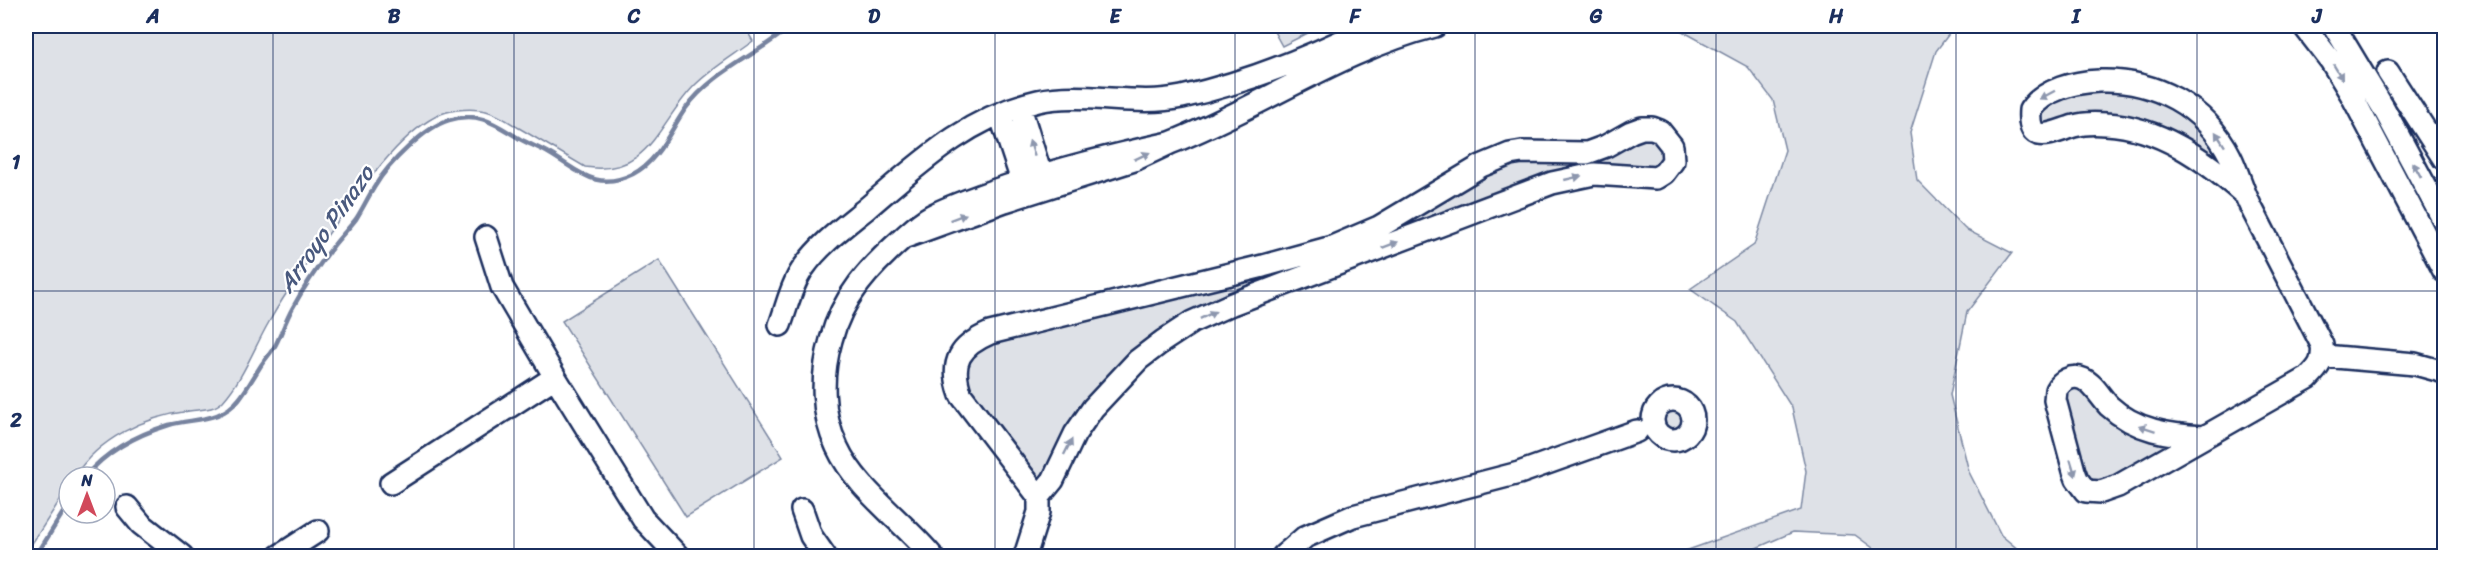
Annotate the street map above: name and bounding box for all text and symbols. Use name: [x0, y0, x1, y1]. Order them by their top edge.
text: A: [145, 0, 160, 34]
text: B: [388, 0, 401, 34]
text: C: [627, 0, 641, 34]
text: D: [868, 0, 881, 34]
text: E: [1109, 0, 1122, 34]
text: F: [1349, 0, 1362, 34]
text: G: [1589, 0, 1603, 34]
text: H: [1828, 0, 1844, 34]
text: I: [2071, 0, 2082, 34]
text: J: [2311, 0, 2323, 34]
one-way arrow: [2333, 64, 2344, 80]
one-way arrow: [2038, 90, 2055, 100]
one-way arrow: [2214, 131, 2225, 148]
one-way arrow: [1027, 139, 1036, 157]
text: 1: [12, 145, 21, 180]
one-way arrow: [1134, 151, 1151, 160]
water label: Arroyo Pinazo: [266, 155, 387, 303]
one-way arrow: [2412, 161, 2422, 178]
one-way arrow: [1564, 173, 1582, 183]
one-way arrow: [949, 212, 967, 222]
one-way arrow: [1381, 240, 1399, 250]
one-way arrow: [1199, 310, 1217, 320]
text: 2: [9, 403, 22, 438]
one-way arrow: [2138, 423, 2156, 433]
one-way arrow: [1064, 438, 1073, 455]
one-way arrow: [2069, 459, 2078, 477]
north arrow: [57, 465, 117, 525]
text: N: [80, 466, 93, 495]

